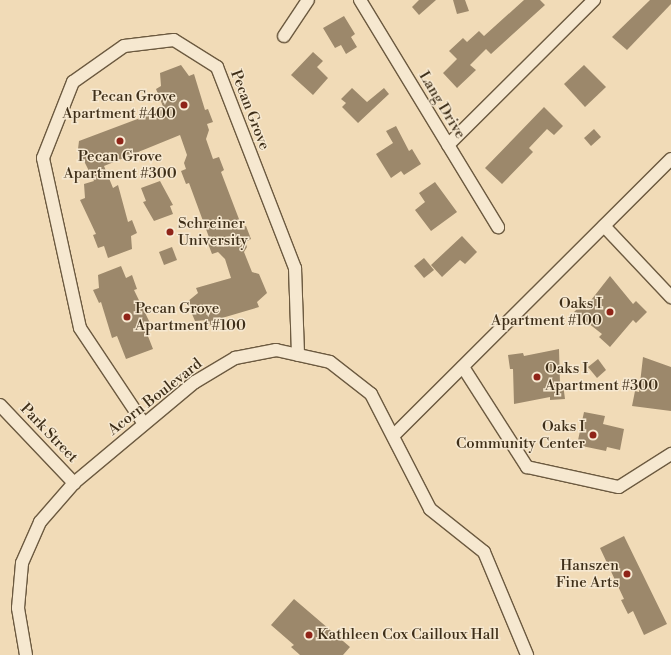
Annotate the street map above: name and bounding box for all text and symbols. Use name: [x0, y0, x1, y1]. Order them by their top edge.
street label: Pecan Grove: [226, 67, 274, 153]
street label: Lang Drive: [415, 68, 469, 142]
place label: Pecan Grove Apartment #400: [62, 87, 176, 122]
marker: Pecan Grove Apartment #400: [179, 100, 189, 110]
marker: Pecan Grove Apartment #300: [115, 136, 125, 146]
place label: Pecan Grove Apartment #300: [63, 147, 177, 182]
place label: Schreiner University: [178, 214, 248, 249]
marker: Schreiner University: [165, 227, 175, 237]
place label: Oaks I Apartment #100: [491, 294, 602, 329]
place label: Pecan Grove Apartment #100: [135, 299, 246, 334]
marker: Oaks I Apartment #100: [605, 307, 615, 317]
marker: Pecan Grove Apartment #100: [122, 312, 132, 322]
street label: Acorn Boulevard: [105, 355, 205, 439]
place label: Oaks I Apartment #300: [545, 359, 658, 394]
marker: Oaks I Apartment #300: [532, 372, 542, 382]
street label: Park Street: [16, 400, 82, 466]
place label: Oaks I Community Center: [456, 417, 585, 452]
marker: Oaks I Community Center: [588, 430, 598, 440]
place label: Hanszen Fine Arts: [556, 556, 619, 591]
marker: Hanszen Fine Arts: [622, 569, 632, 579]
place label: Kathleen Cox Cailloux Hall: [317, 626, 499, 644]
marker: Kathleen Cox Cailloux Hall: [304, 630, 314, 640]

